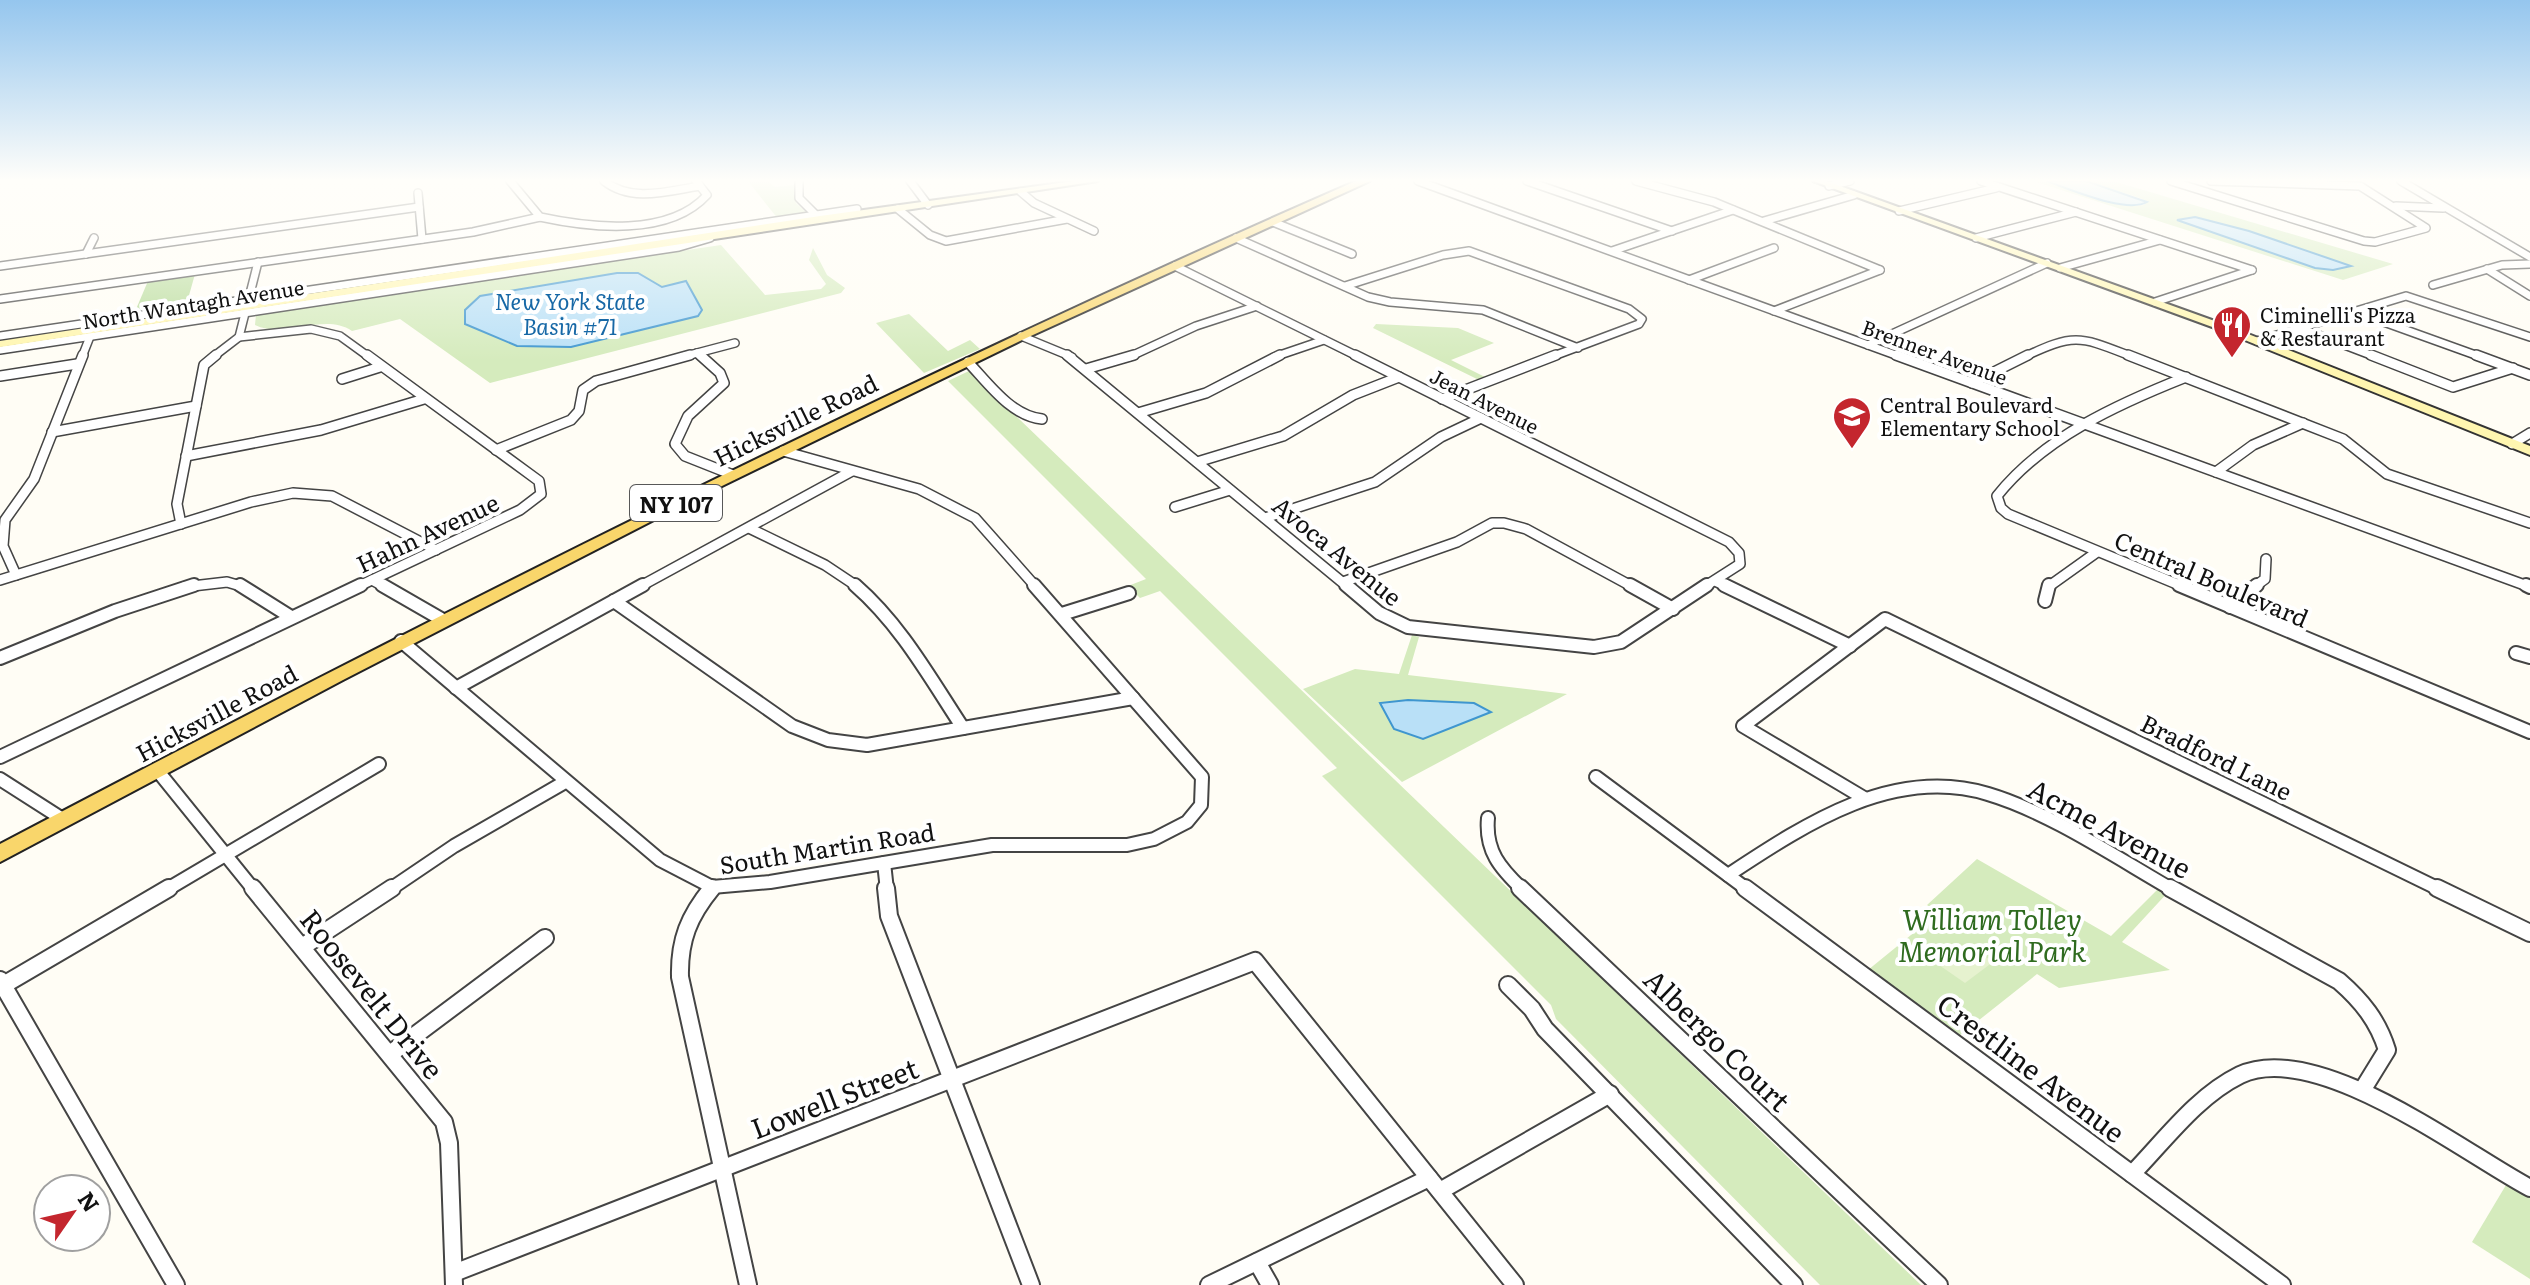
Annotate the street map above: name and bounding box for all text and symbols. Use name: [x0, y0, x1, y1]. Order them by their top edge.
street label: North Wantagh Avenue: [80, 271, 306, 335]
water label: New York State Basin #71: [495, 284, 645, 342]
place label: Ciminelli's Pizza & Restaurant: [2260, 299, 2416, 352]
restaurant icon: Ciminelli's Pizza & Restaurant: [2211, 304, 2253, 359]
street label: Brenner Avenue: [1858, 311, 2012, 391]
street label: Jean Avenue: [1425, 360, 1545, 440]
street label: Hicksville Road: [707, 364, 883, 474]
place label: Central Boulevard Elementary School: [1880, 389, 2060, 442]
school or university icon: Central Boulevard Elementary School: [1831, 395, 1873, 450]
street label: Hahn Avenue: [350, 484, 504, 580]
road number: NY 107: [630, 485, 722, 521]
street label: Avoca Avenue: [1266, 487, 1410, 613]
street label: Central Boulevard: [2110, 521, 2315, 635]
street label: Hicksville Road: [129, 654, 303, 769]
street label: Bradford Lane: [2135, 704, 2299, 808]
street label: Acme Avenue: [2021, 766, 2199, 888]
street label: South Martin Road: [717, 813, 937, 881]
park label: William Tolley Memorial Park: [1898, 897, 2087, 971]
street label: Roosevelt Drive: [291, 899, 455, 1087]
street label: Albergo Court: [1635, 958, 1801, 1120]
street label: Crestline Avenue: [1929, 982, 2135, 1152]
street label: Lowell Street: [744, 1046, 924, 1148]
north arrow: [32, 1173, 112, 1253]
text: N: [71, 1184, 109, 1218]

